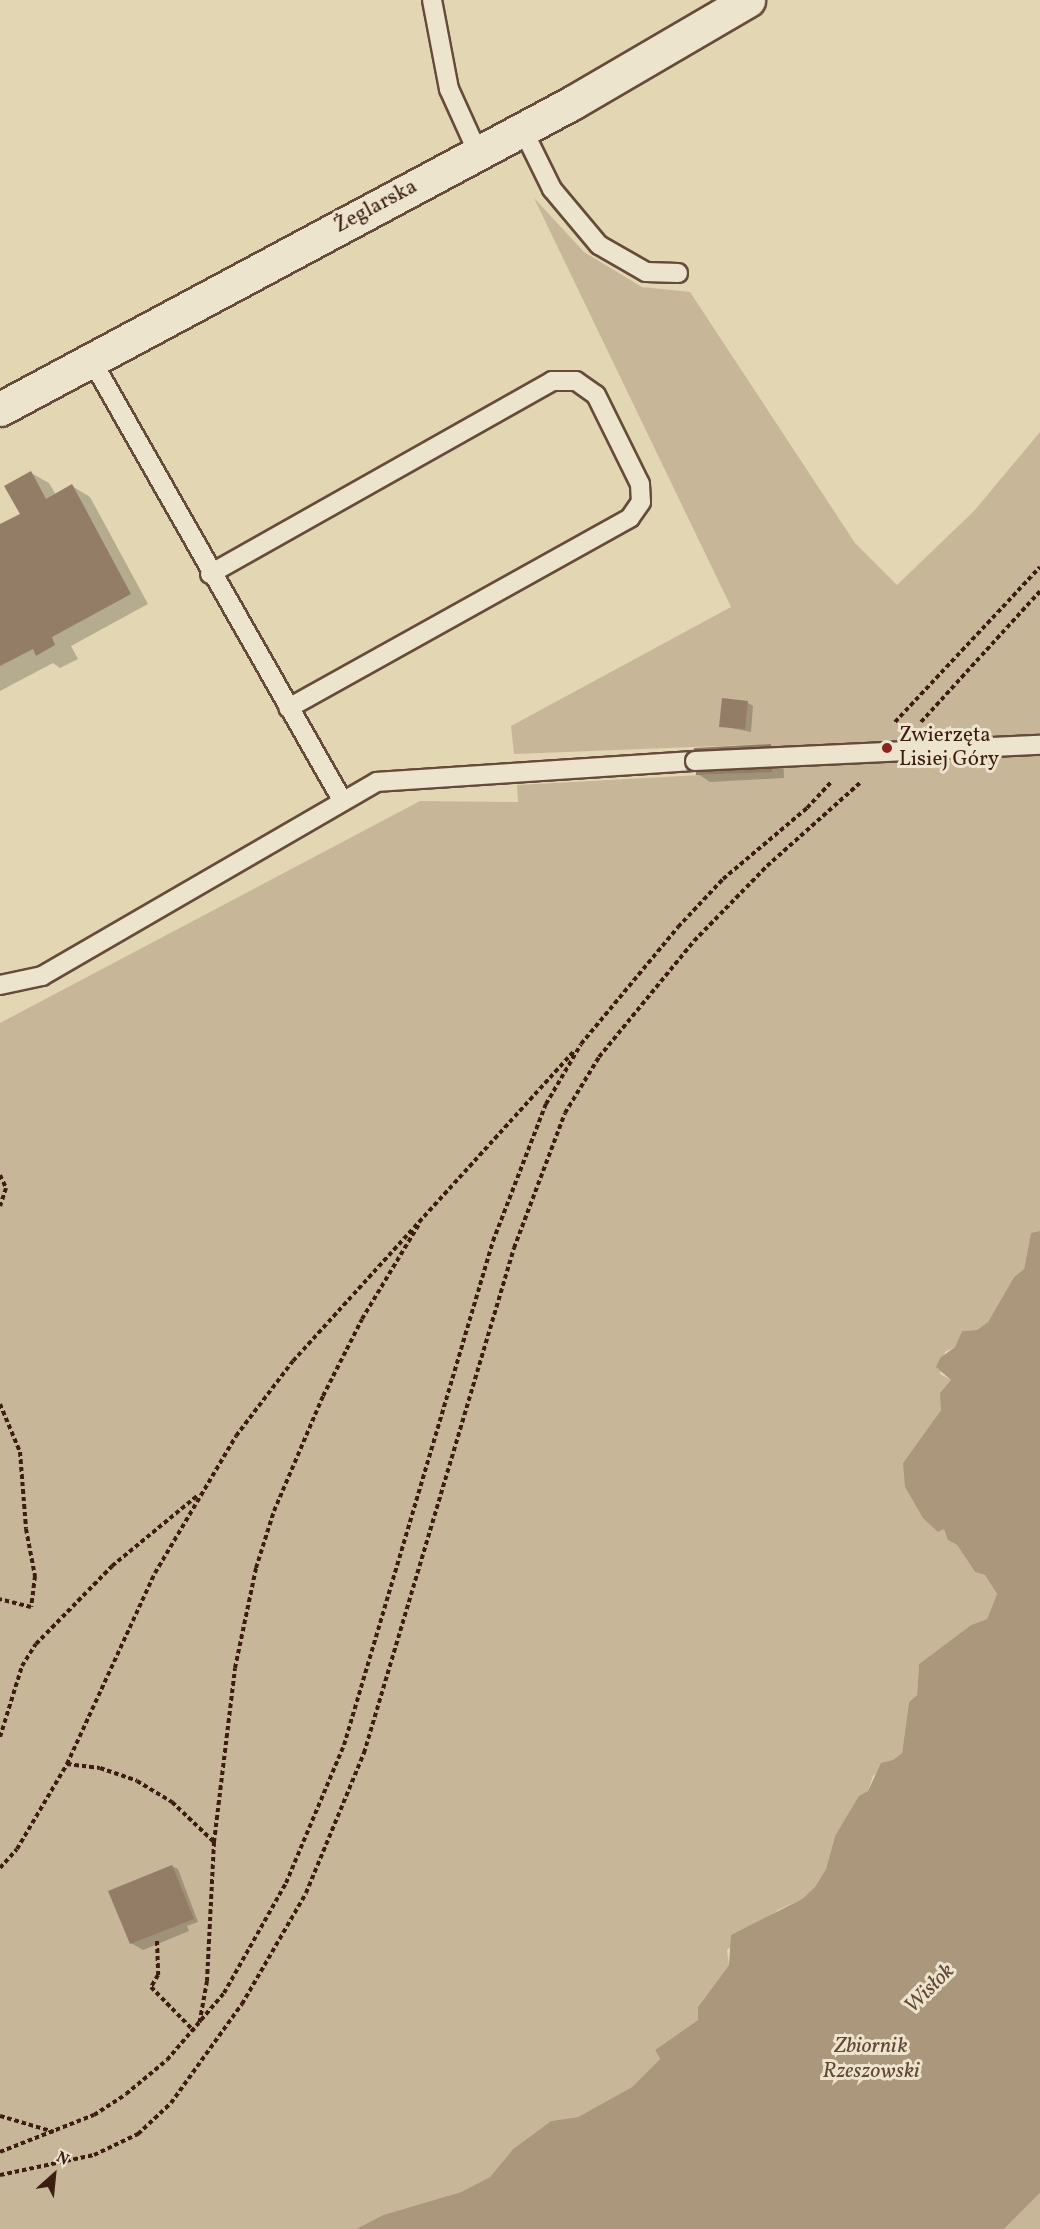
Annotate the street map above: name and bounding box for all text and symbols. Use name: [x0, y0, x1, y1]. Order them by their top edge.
street label: Żeglarska: [330, 175, 422, 239]
place label: Zwierzęta Lisiej Góry: [899, 723, 999, 773]
marker: Zwierzęta Lisiej Góry: [880, 741, 894, 755]
water label: Wisłok: [899, 1958, 961, 2020]
water label: Zbiornik Rzeszowski: [822, 2033, 920, 2084]
north arrow: [24, 2145, 84, 2205]
text: N: [52, 2147, 72, 2171]

